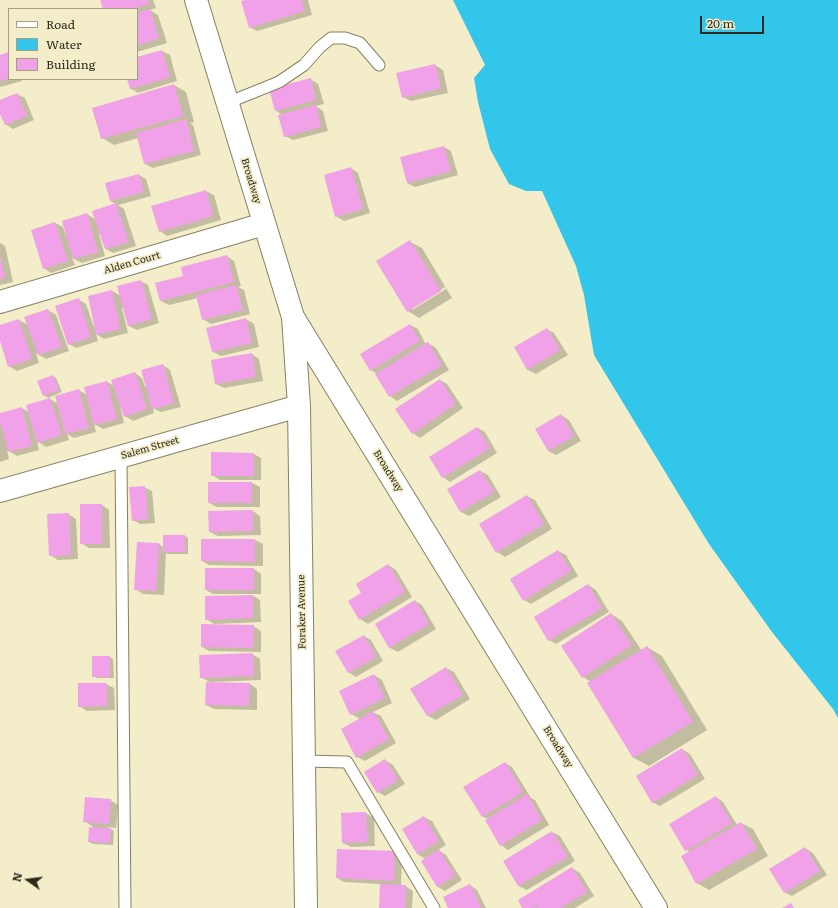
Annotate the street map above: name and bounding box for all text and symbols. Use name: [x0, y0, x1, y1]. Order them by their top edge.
legend: [8, 8, 138, 80]
scale bar: [702, 8, 766, 34]
text: 20 m: [707, 14, 734, 32]
text: Road: [46, 15, 75, 33]
text: Water: [46, 35, 82, 53]
text: Building: [46, 55, 95, 73]
street label: Broadway: [238, 157, 264, 205]
street label: Alden Court: [102, 249, 162, 277]
street label: Salem Street: [120, 434, 180, 462]
street label: Broadway: [370, 448, 406, 494]
street label: Foraker Avenue: [295, 575, 309, 649]
street label: Broadway: [540, 724, 576, 770]
north arrow: [8, 860, 48, 900]
text: N: [7, 871, 25, 884]

